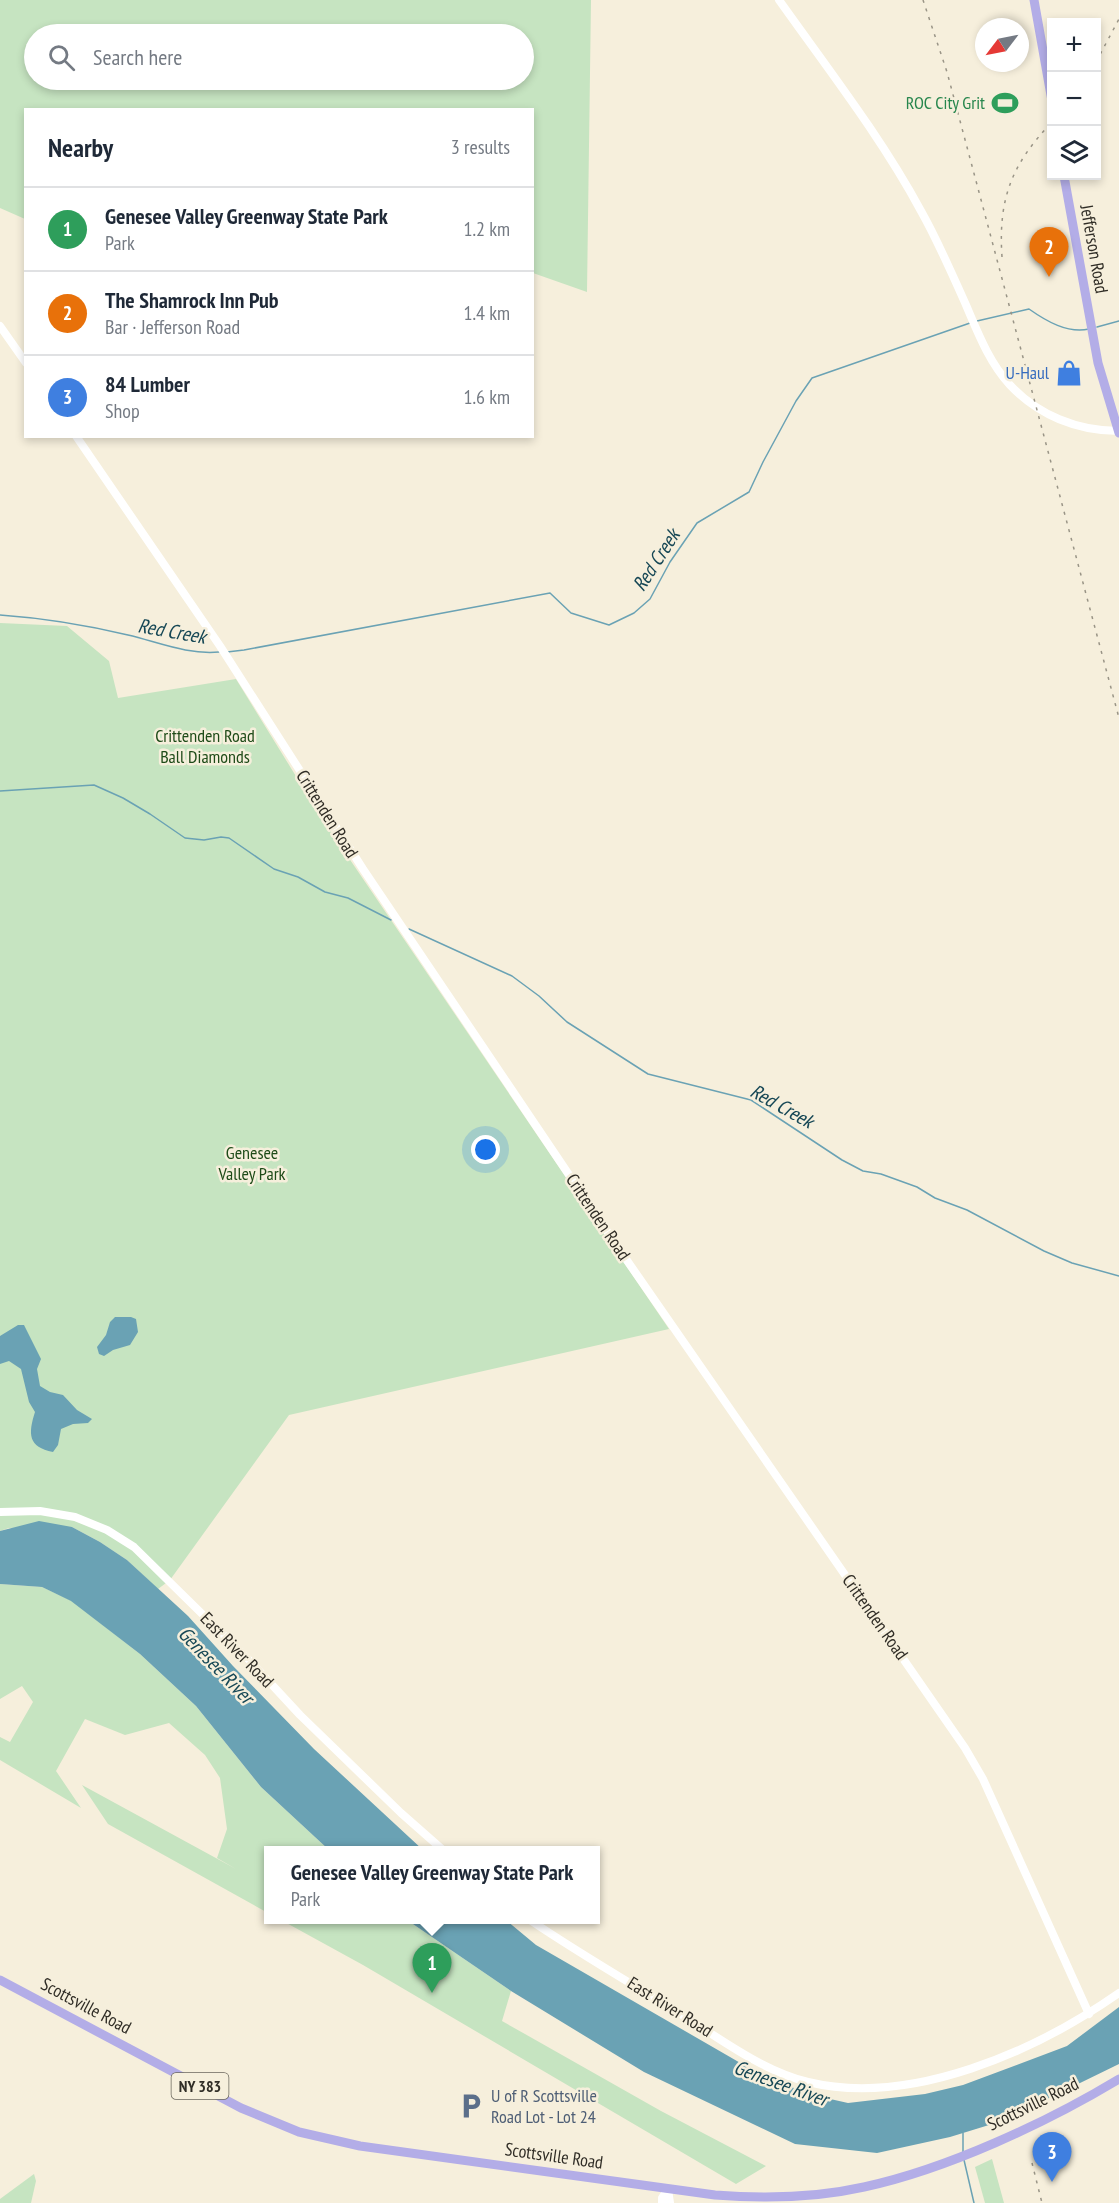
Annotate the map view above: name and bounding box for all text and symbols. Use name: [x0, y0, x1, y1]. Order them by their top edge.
north arrow: [975, 18, 1029, 72]
map controls: [1047, 18, 1101, 180]
button: +: [1047, 18, 1101, 72]
search box: [24, 24, 534, 90]
icon: search: [45, 41, 78, 74]
text: Search here: [93, 43, 182, 71]
button: −: [1047, 72, 1101, 126]
sports icon: ROC City Grit: [990, 88, 1020, 118]
place label: ROC City Grit: [906, 91, 985, 114]
button: layers: [1047, 126, 1101, 180]
text: Nearby: [48, 131, 113, 164]
text: 3 results: [451, 134, 510, 160]
text: Genesee Valley Greenway State Park: [105, 202, 388, 230]
street label: Jefferson Road: [1075, 202, 1114, 295]
text: 1: [63, 216, 72, 242]
text: 1.2 km: [463, 216, 510, 242]
pin: 2: [1030, 228, 1068, 277]
text: Park: [105, 230, 135, 256]
text: The Shamrock Inn Pub: [105, 286, 278, 314]
text: 2: [63, 300, 72, 326]
text: 1.4 km: [463, 300, 510, 326]
text: Bar · Jefferson Road: [105, 314, 240, 340]
shop icon: U-Haul: [1054, 358, 1084, 388]
place label: U-Haul: [1006, 361, 1050, 384]
text: 84 Lumber: [105, 370, 190, 398]
text: 3: [63, 384, 72, 410]
text: 1.6 km: [463, 384, 510, 410]
text: Shop: [105, 398, 140, 424]
water label: Red Creek: [626, 522, 687, 596]
water label: Red Creek: [136, 612, 210, 650]
park label: Crittenden Road Ball Diamonds: [155, 724, 255, 768]
street label: Crittenden Road: [291, 765, 364, 862]
water label: Red Creek: [746, 1078, 820, 1135]
your location: [471, 1135, 500, 1164]
park label: Genesee Valley Park: [217, 1141, 286, 1185]
street label: Crittenden Road: [561, 1169, 636, 1264]
street label: Crittenden Road: [837, 1569, 913, 1664]
street label: East River Road: [196, 1607, 279, 1692]
water label: Genesee River: [173, 1621, 261, 1711]
popup: [264, 1846, 600, 1924]
text: Genesee Valley Greenway State Park: [291, 1858, 573, 1886]
text: Park: [291, 1886, 320, 1912]
pin: 1: [412, 1944, 452, 1993]
street label: East River Road: [623, 1971, 717, 2042]
street label: Scottsville Road: [37, 1972, 135, 2039]
water label: Genesee River: [731, 2054, 834, 2113]
street label: Scottsville Road: [983, 2072, 1082, 2136]
road number: NY 383: [172, 2073, 228, 2099]
place label: U of R Scottsville Road Lot - Lot 24: [491, 2084, 597, 2128]
parking icon: U of R Scottsville Road Lot - Lot 24: [456, 2091, 486, 2121]
pin: 3: [1032, 2132, 1072, 2182]
street label: Scottsville Road: [504, 2137, 605, 2174]

